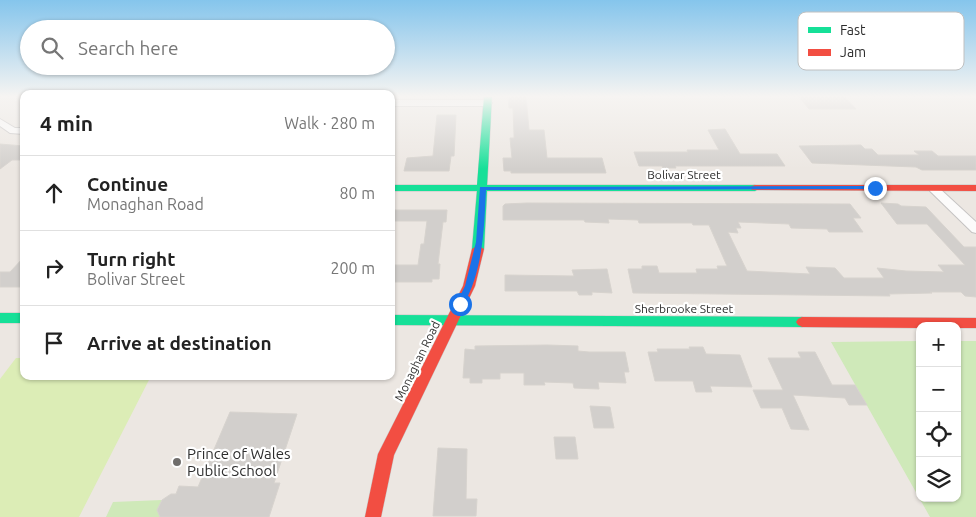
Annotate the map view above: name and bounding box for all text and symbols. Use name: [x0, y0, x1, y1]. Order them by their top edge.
legend: [798, 12, 964, 70]
search box: [20, 20, 395, 75]
text: Fast: [840, 22, 866, 38]
icon: search: [38, 34, 66, 62]
text: Search here: [78, 37, 178, 59]
text: Jam: [840, 44, 866, 60]
text: 4 min: [40, 111, 93, 135]
text: Walk · 280 m: [284, 114, 375, 132]
street label: Bolivar Street: [647, 168, 721, 181]
text: Continue: [87, 173, 168, 195]
route end: [864, 177, 887, 200]
icon: ahead: [40, 179, 68, 207]
text: 80 m: [339, 184, 375, 202]
text: Monaghan Road: [87, 195, 204, 213]
text: Turn right: [87, 248, 175, 270]
icon: right: [40, 254, 68, 282]
text: 200 m: [330, 259, 375, 277]
text: Bolivar Street: [87, 270, 185, 288]
route start: [449, 293, 472, 316]
street label: Sherbrooke Street: [635, 302, 734, 315]
street label: Monaghan Road: [392, 319, 442, 403]
map controls: [916, 322, 961, 502]
button: +: [916, 322, 961, 367]
icon: arrive: [40, 329, 68, 357]
text: Arrive at destination: [87, 332, 272, 354]
button: −: [916, 367, 961, 412]
button: locate: [916, 412, 961, 457]
place label: Prince of Wales Public School: [187, 445, 290, 479]
marker: Prince of Wales Public School: [171, 456, 183, 468]
button: layers: [916, 457, 961, 502]

